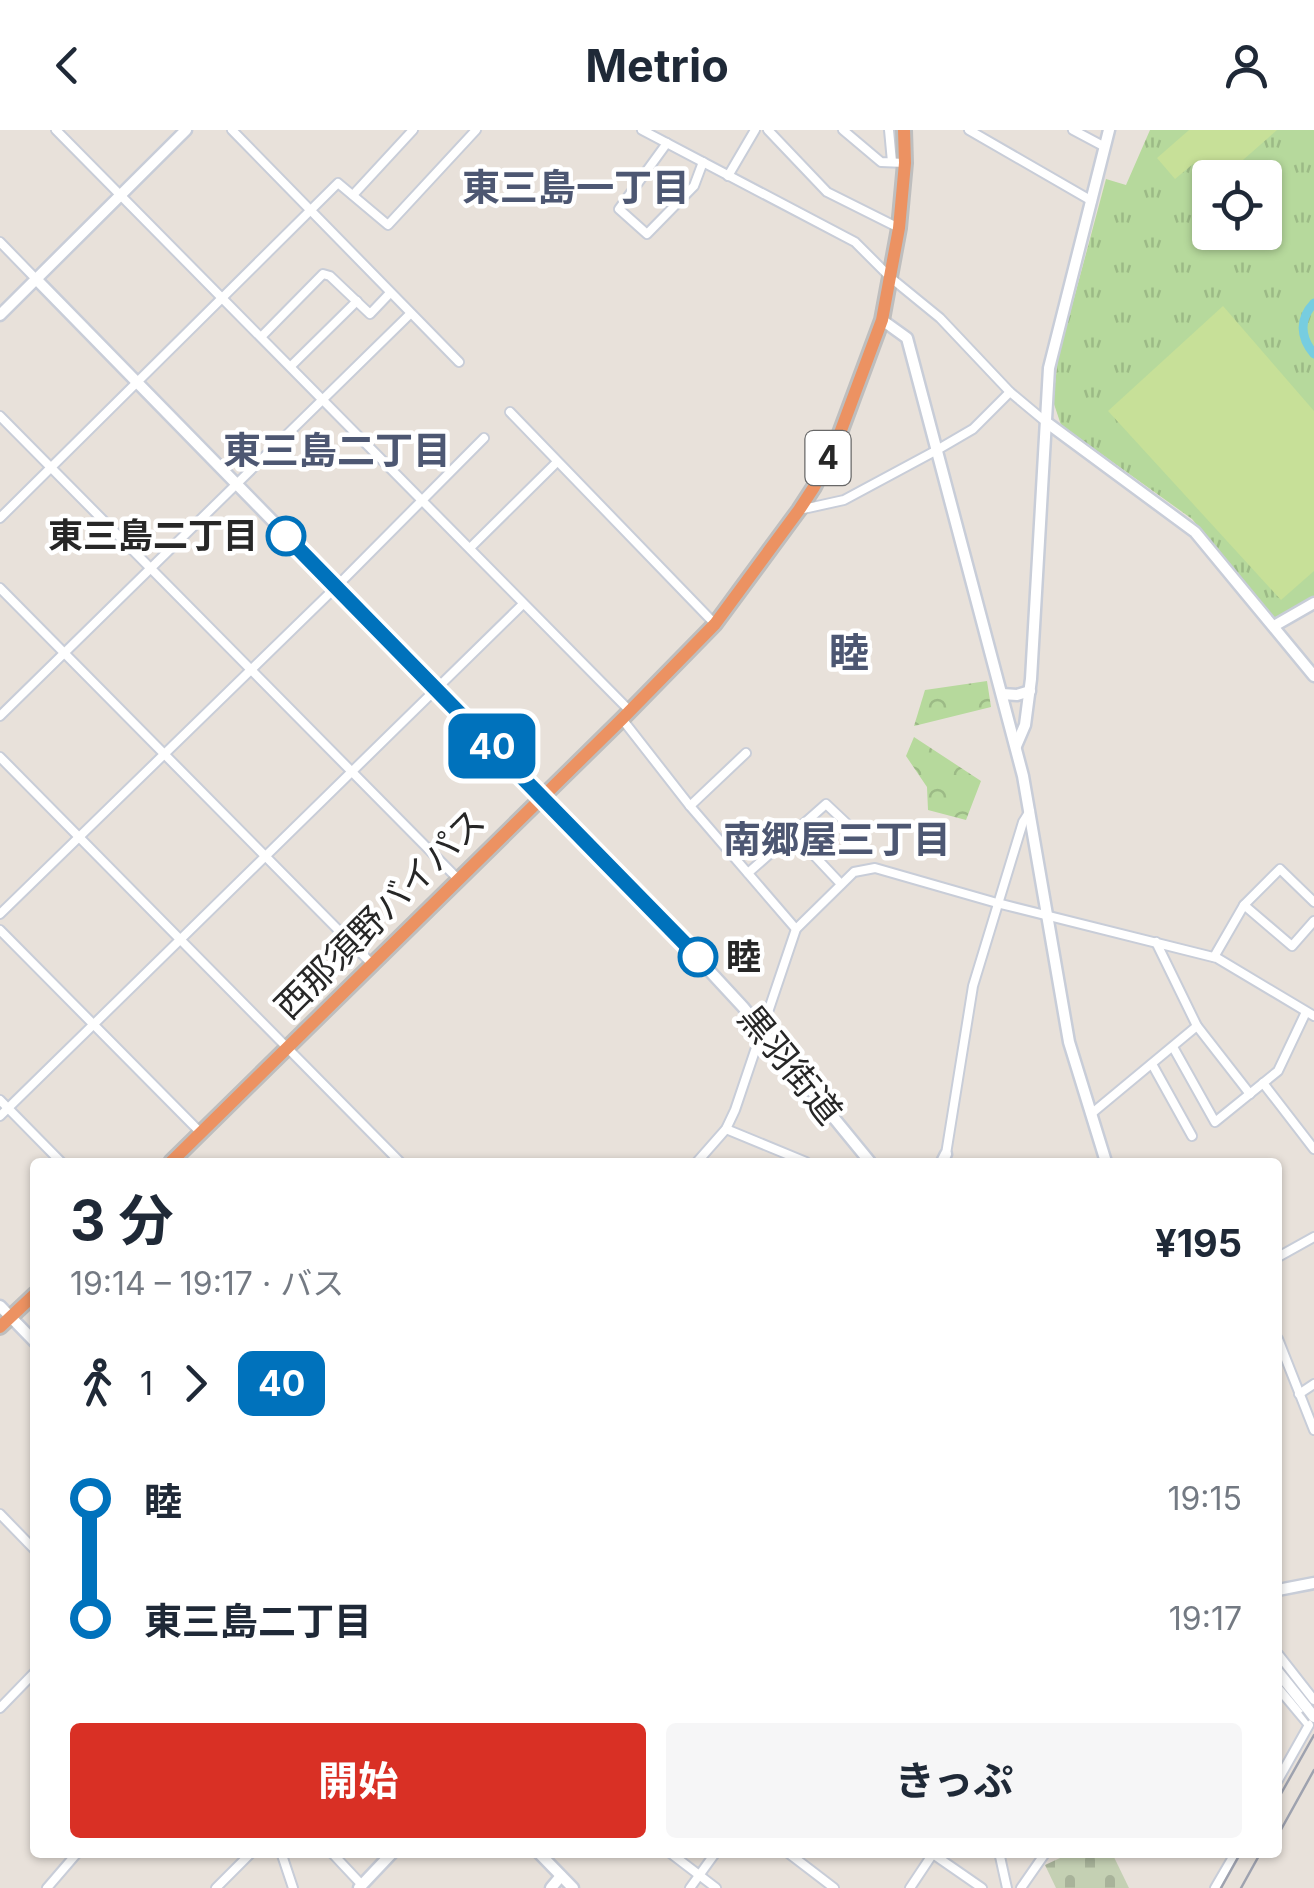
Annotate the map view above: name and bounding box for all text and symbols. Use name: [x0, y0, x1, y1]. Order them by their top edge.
icon: back: [40, 38, 95, 93]
text: Metrio: [585, 38, 729, 93]
icon: person: [1219, 38, 1274, 93]
map controls: [1192, 160, 1282, 250]
button: locate: [1192, 160, 1282, 250]
district label: 東三島一丁目: [462, 164, 690, 210]
district label: 東三島二丁目: [223, 427, 451, 473]
road number: 4: [806, 431, 850, 485]
place label: 東三島二丁目: [48, 514, 258, 556]
marker: 東三島二丁目: [267, 517, 305, 555]
district label: 睦: [829, 628, 869, 677]
line badge: 40: [447, 714, 537, 778]
text: 40: [468, 725, 516, 767]
street label: 西那須野バイパス: [266, 800, 493, 1027]
district label: 南郷屋三丁目: [723, 816, 951, 862]
place label: 睦: [726, 935, 761, 977]
marker: 睦: [679, 938, 717, 976]
street label: 黒羽街道: [730, 997, 851, 1132]
text: 3 分: [70, 1187, 174, 1253]
text: ¥195: [1155, 1220, 1242, 1266]
text: 19:14 – 19:17 · バス: [70, 1264, 344, 1303]
icon: walk: [70, 1356, 125, 1411]
icon: forward: [168, 1356, 223, 1411]
text: 40: [258, 1362, 305, 1404]
text: 1: [140, 1364, 153, 1403]
text: 睦: [144, 1478, 182, 1524]
text: 19:15: [1167, 1479, 1242, 1518]
text: 東三島二丁目: [144, 1598, 372, 1644]
text: 19:17: [1169, 1599, 1242, 1638]
button: 開始: [70, 1723, 646, 1838]
button: きっぷ: [666, 1723, 1242, 1838]

